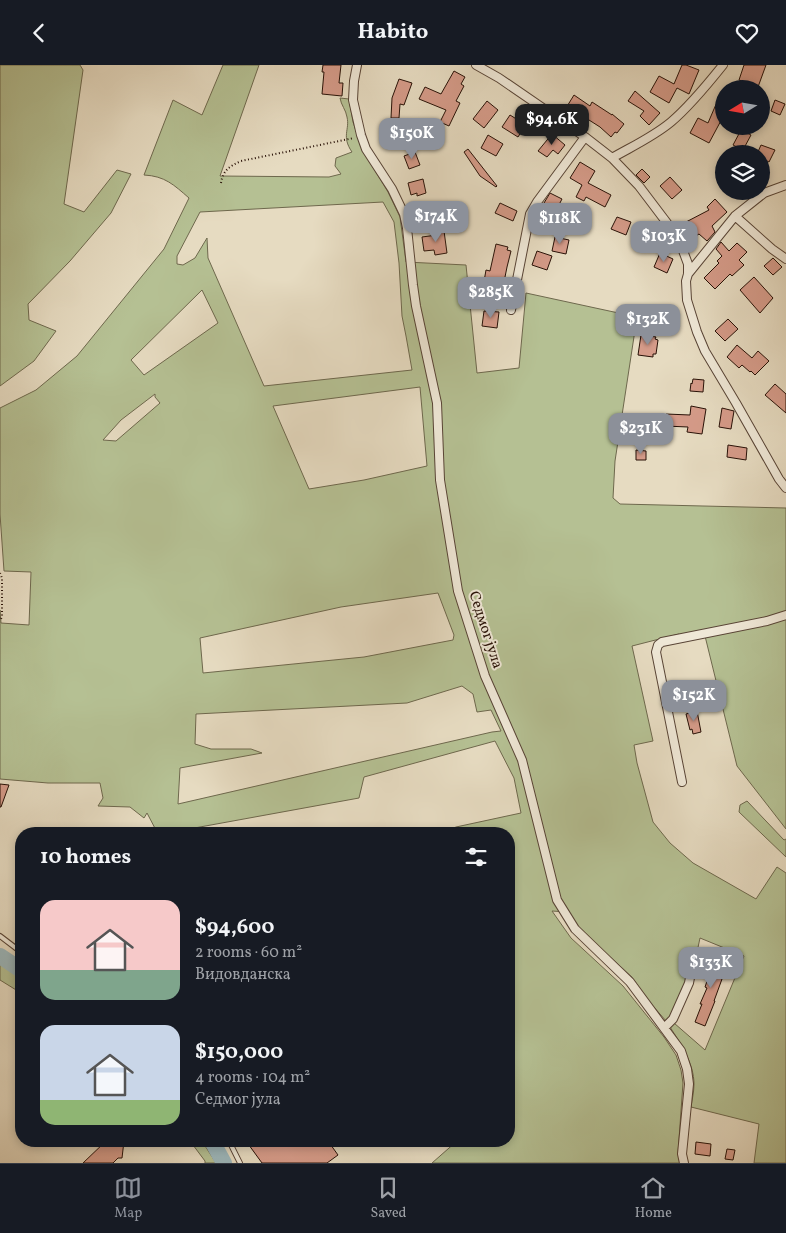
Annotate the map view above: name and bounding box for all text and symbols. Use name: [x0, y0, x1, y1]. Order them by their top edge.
text: Habito: [358, 17, 428, 48]
icon: back: [25, 19, 53, 47]
icon: heart: [733, 19, 761, 47]
north arrow: [715, 80, 770, 135]
map controls: [715, 80, 770, 200]
pin: $94.6K: [511, 103, 593, 146]
text: $94.6K: [526, 109, 578, 131]
pin: $150K: [377, 117, 447, 160]
text: $150K: [390, 123, 434, 145]
button: layers: [715, 145, 770, 200]
pin: $174K: [401, 201, 471, 243]
pin: $118K: [525, 203, 595, 245]
text: $174K: [414, 206, 458, 228]
text: $118K: [539, 208, 581, 230]
pin: $103K: [629, 221, 699, 263]
text: $103K: [642, 226, 686, 248]
pin: $285K: [456, 277, 526, 319]
text: $285K: [469, 282, 513, 304]
pin: $132K: [613, 303, 683, 346]
text: $132K: [626, 309, 670, 331]
pin: $231K: [606, 413, 676, 455]
text: $231K: [619, 418, 663, 440]
street label: Седмог јула: [463, 589, 507, 671]
pin: $152K: [659, 679, 729, 722]
text: $152K: [673, 685, 715, 707]
text: 10 homes: [40, 843, 131, 872]
icon: filters: [462, 843, 490, 871]
text: $94,600: [195, 913, 274, 942]
icon: home: [80, 920, 140, 980]
text: 2 rooms · 60 m²: [195, 942, 302, 964]
pin: $133K: [676, 947, 746, 989]
text: $133K: [689, 952, 733, 974]
text: Видовданска: [195, 964, 291, 986]
text: $150,000: [195, 1038, 283, 1067]
icon: home: [80, 1045, 140, 1105]
text: 4 rooms · 104 m²: [195, 1067, 310, 1089]
text: Седмог јула: [195, 1089, 281, 1111]
tab: Map: [114, 1174, 142, 1223]
tab: Saved: [370, 1174, 407, 1223]
tab: Home: [635, 1174, 672, 1223]

